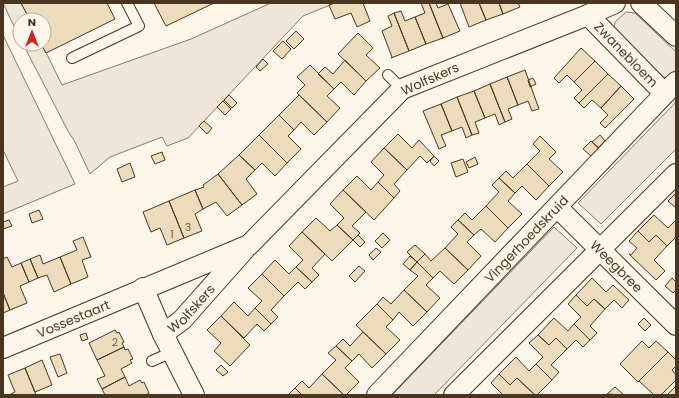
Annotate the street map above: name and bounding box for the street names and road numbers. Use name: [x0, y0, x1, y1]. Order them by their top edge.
street label: Zwanebloem: [590, 17, 663, 91]
street label: Wolfskers: [398, 58, 462, 100]
street label: Vingerhoedskruid: [480, 191, 573, 287]
street label: Weegbree: [586, 236, 647, 297]
street label: Wolfskers: [163, 280, 219, 337]
street label: Vossestaart: [34, 295, 113, 342]

